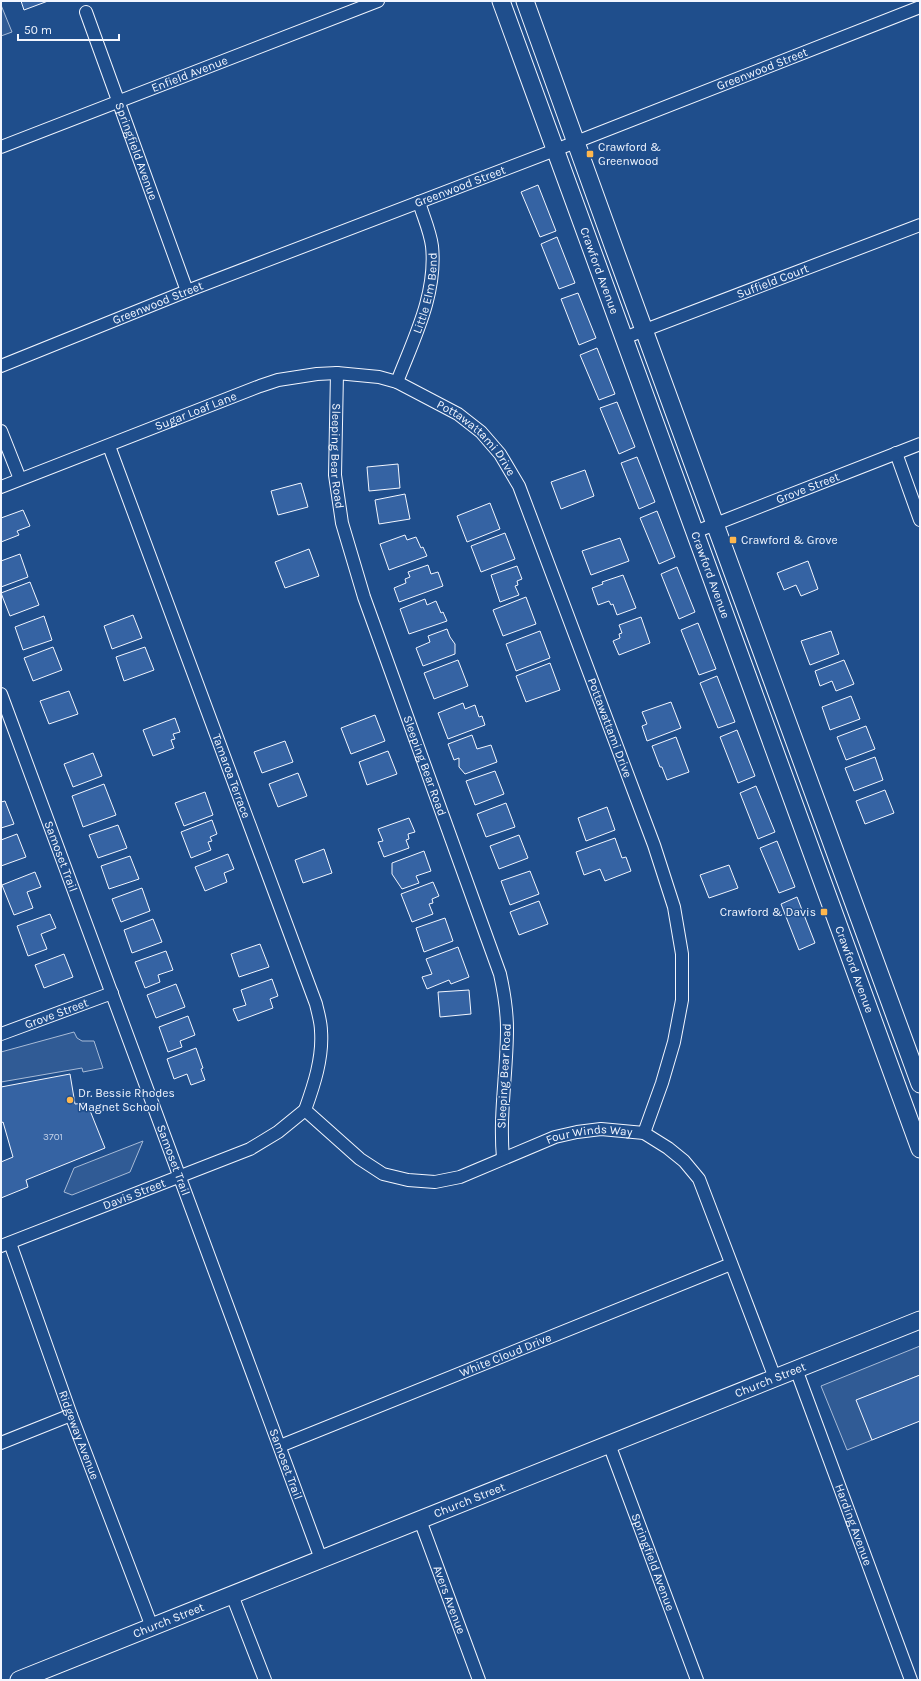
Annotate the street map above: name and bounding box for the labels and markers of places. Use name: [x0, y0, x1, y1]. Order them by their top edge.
place label: Crawford & Greenwood: [598, 140, 661, 168]
marker: Crawford & Greenwood: [585, 149, 595, 159]
place label: Crawford & Grove: [741, 533, 838, 547]
marker: Crawford & Grove: [728, 535, 738, 545]
place label: Crawford & Davis: [720, 905, 816, 919]
marker: Crawford & Davis: [819, 907, 829, 917]
place label: Dr. Bessie Rhodes Magnet School: [78, 1086, 175, 1114]
marker: Dr. Bessie Rhodes Magnet School: [65, 1095, 75, 1105]

